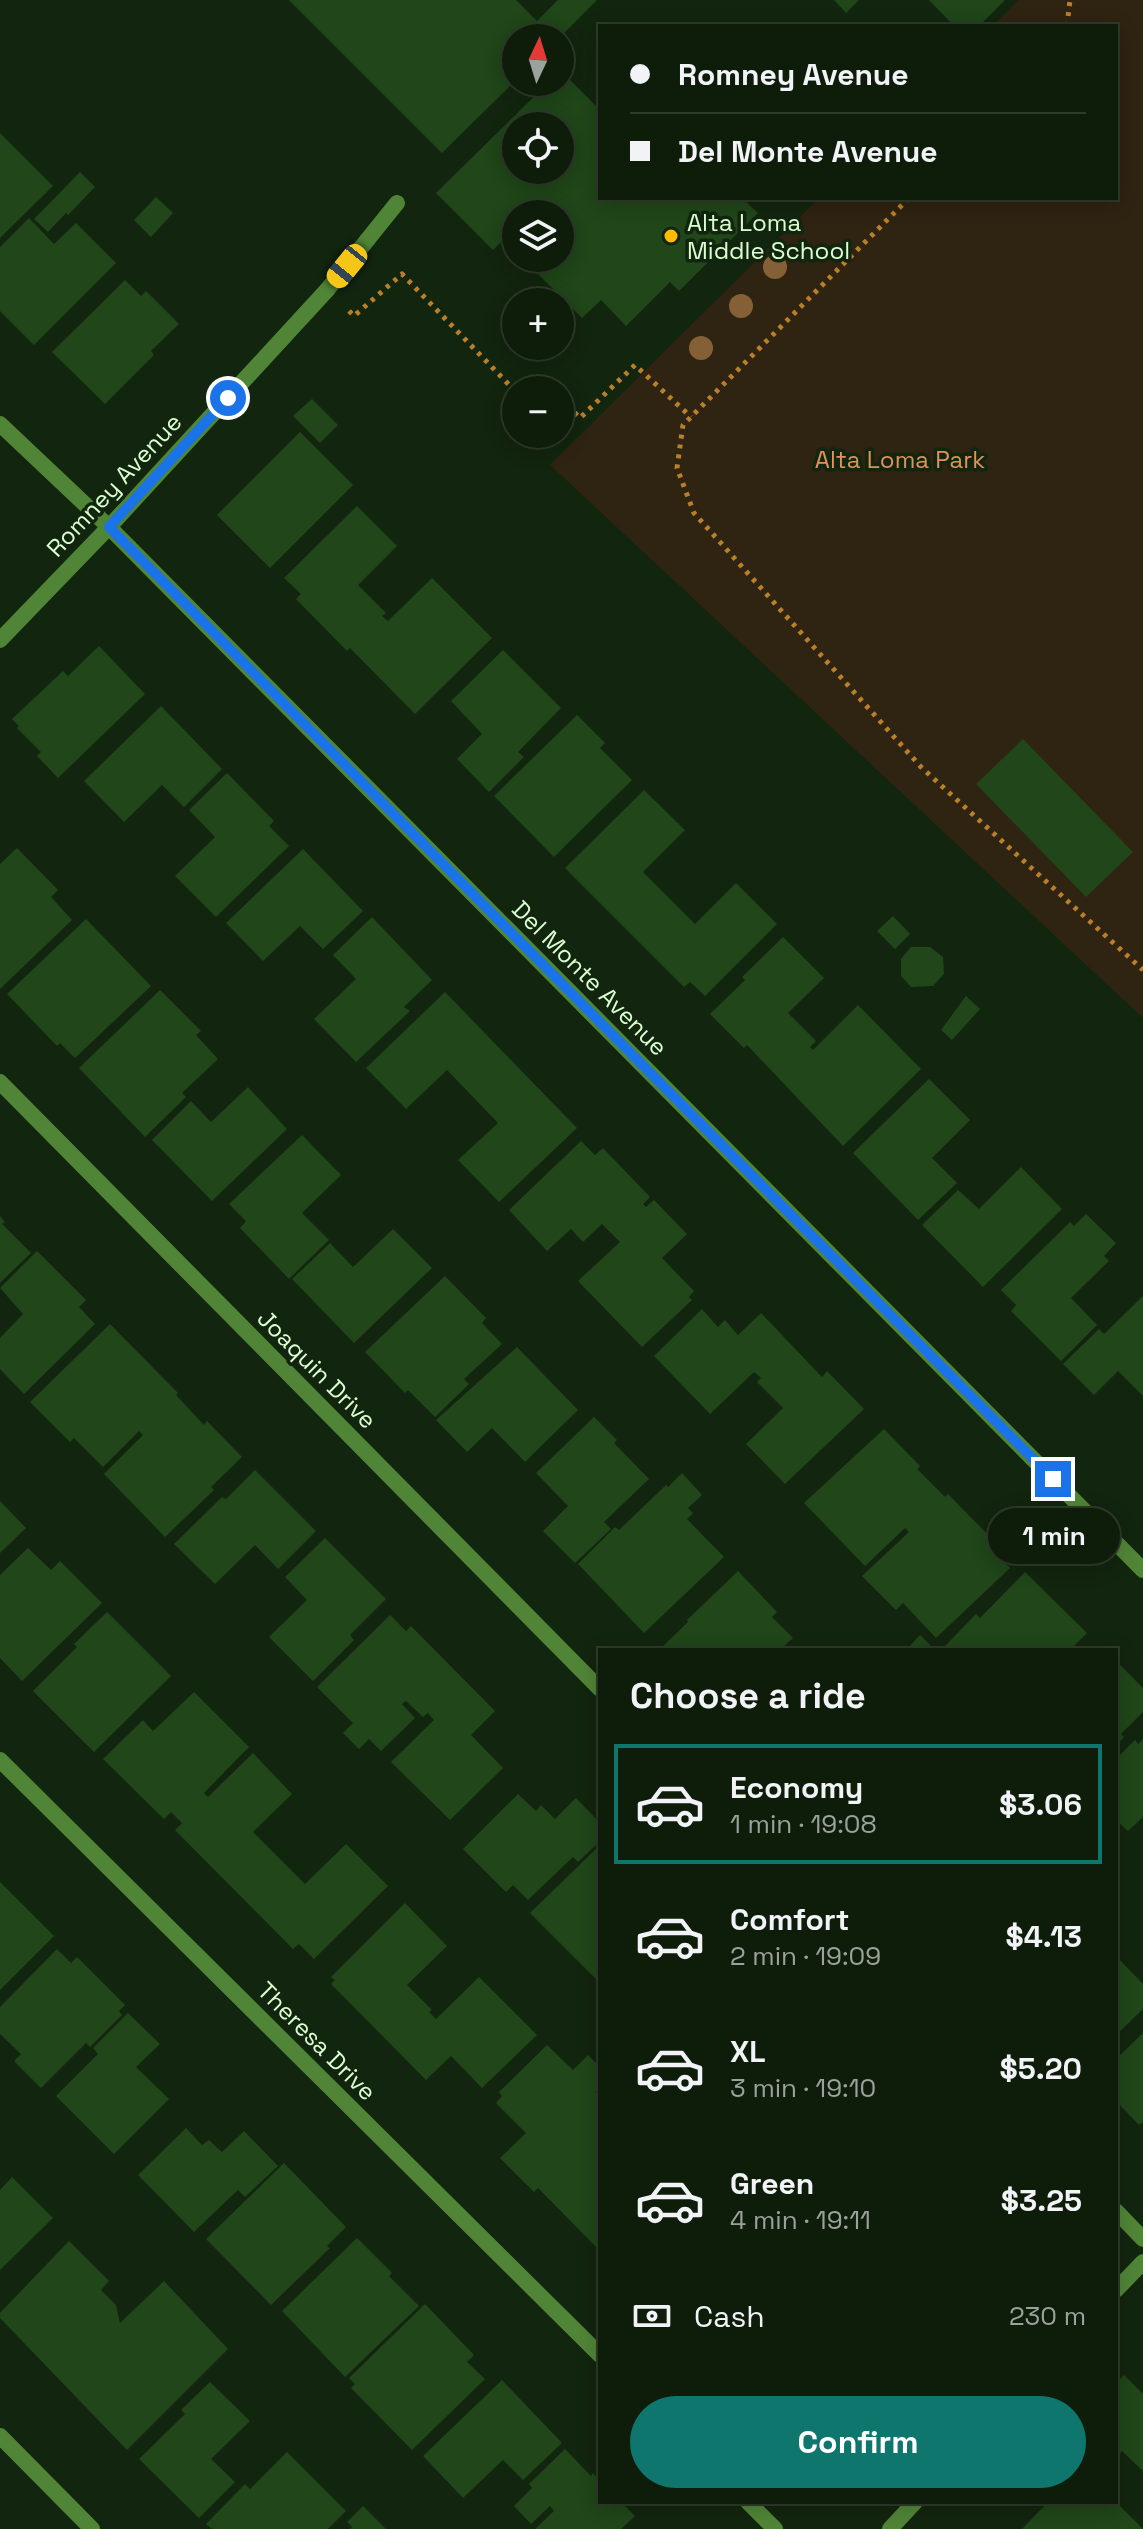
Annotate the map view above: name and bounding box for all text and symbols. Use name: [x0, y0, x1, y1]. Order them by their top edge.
north arrow: [502, 24, 574, 96]
map controls: [502, 24, 574, 448]
text: Romney Avenue: [678, 55, 909, 94]
button: locate: [502, 112, 574, 184]
text: Del Monte Avenue: [678, 132, 938, 171]
button: layers: [502, 200, 574, 272]
place label: Alta Loma Middle School: [687, 207, 850, 266]
marker: Alta Loma Middle School: [662, 227, 680, 245]
car: [323, 240, 371, 292]
button: +: [502, 288, 574, 360]
button: −: [502, 376, 574, 448]
route start: [210, 380, 246, 416]
street label: Romney Avenue: [40, 407, 188, 563]
park label: Alta Loma Park: [815, 444, 985, 475]
street label: Del Monte Avenue: [506, 894, 674, 1062]
street label: Joaquin Drive: [251, 1303, 383, 1435]
route end: [1035, 1461, 1071, 1497]
callout: 1 min: [987, 1507, 1119, 1563]
text: 1 min: [1022, 1519, 1086, 1553]
text: Choose a ride: [630, 1673, 866, 1719]
icon: car: [634, 1768, 706, 1840]
text: Economy: [730, 1768, 863, 1807]
text: $3.06: [999, 1785, 1082, 1824]
text: 1 min · 19:08: [730, 1807, 877, 1841]
icon: car: [634, 1900, 706, 1972]
text: Comfort: [730, 1900, 849, 1939]
text: $4.13: [1006, 1917, 1082, 1956]
text: 2 min · 19:09: [730, 1939, 881, 1973]
street label: Theresa Drive: [251, 1975, 383, 2107]
icon: car: [634, 2032, 706, 2104]
text: XL: [730, 2032, 766, 2071]
text: $5.20: [1000, 2049, 1082, 2088]
text: 3 min · 19:10: [730, 2071, 876, 2105]
icon: car: [634, 2164, 706, 2236]
text: Green: [730, 2164, 814, 2203]
text: $3.25: [1001, 2181, 1082, 2220]
text: 4 min · 19:11: [730, 2203, 871, 2237]
icon: cash: [630, 2294, 674, 2338]
text: Cash: [694, 2297, 765, 2336]
text: 230 m: [1009, 2299, 1086, 2333]
button: Confirm: [630, 2396, 1086, 2488]

